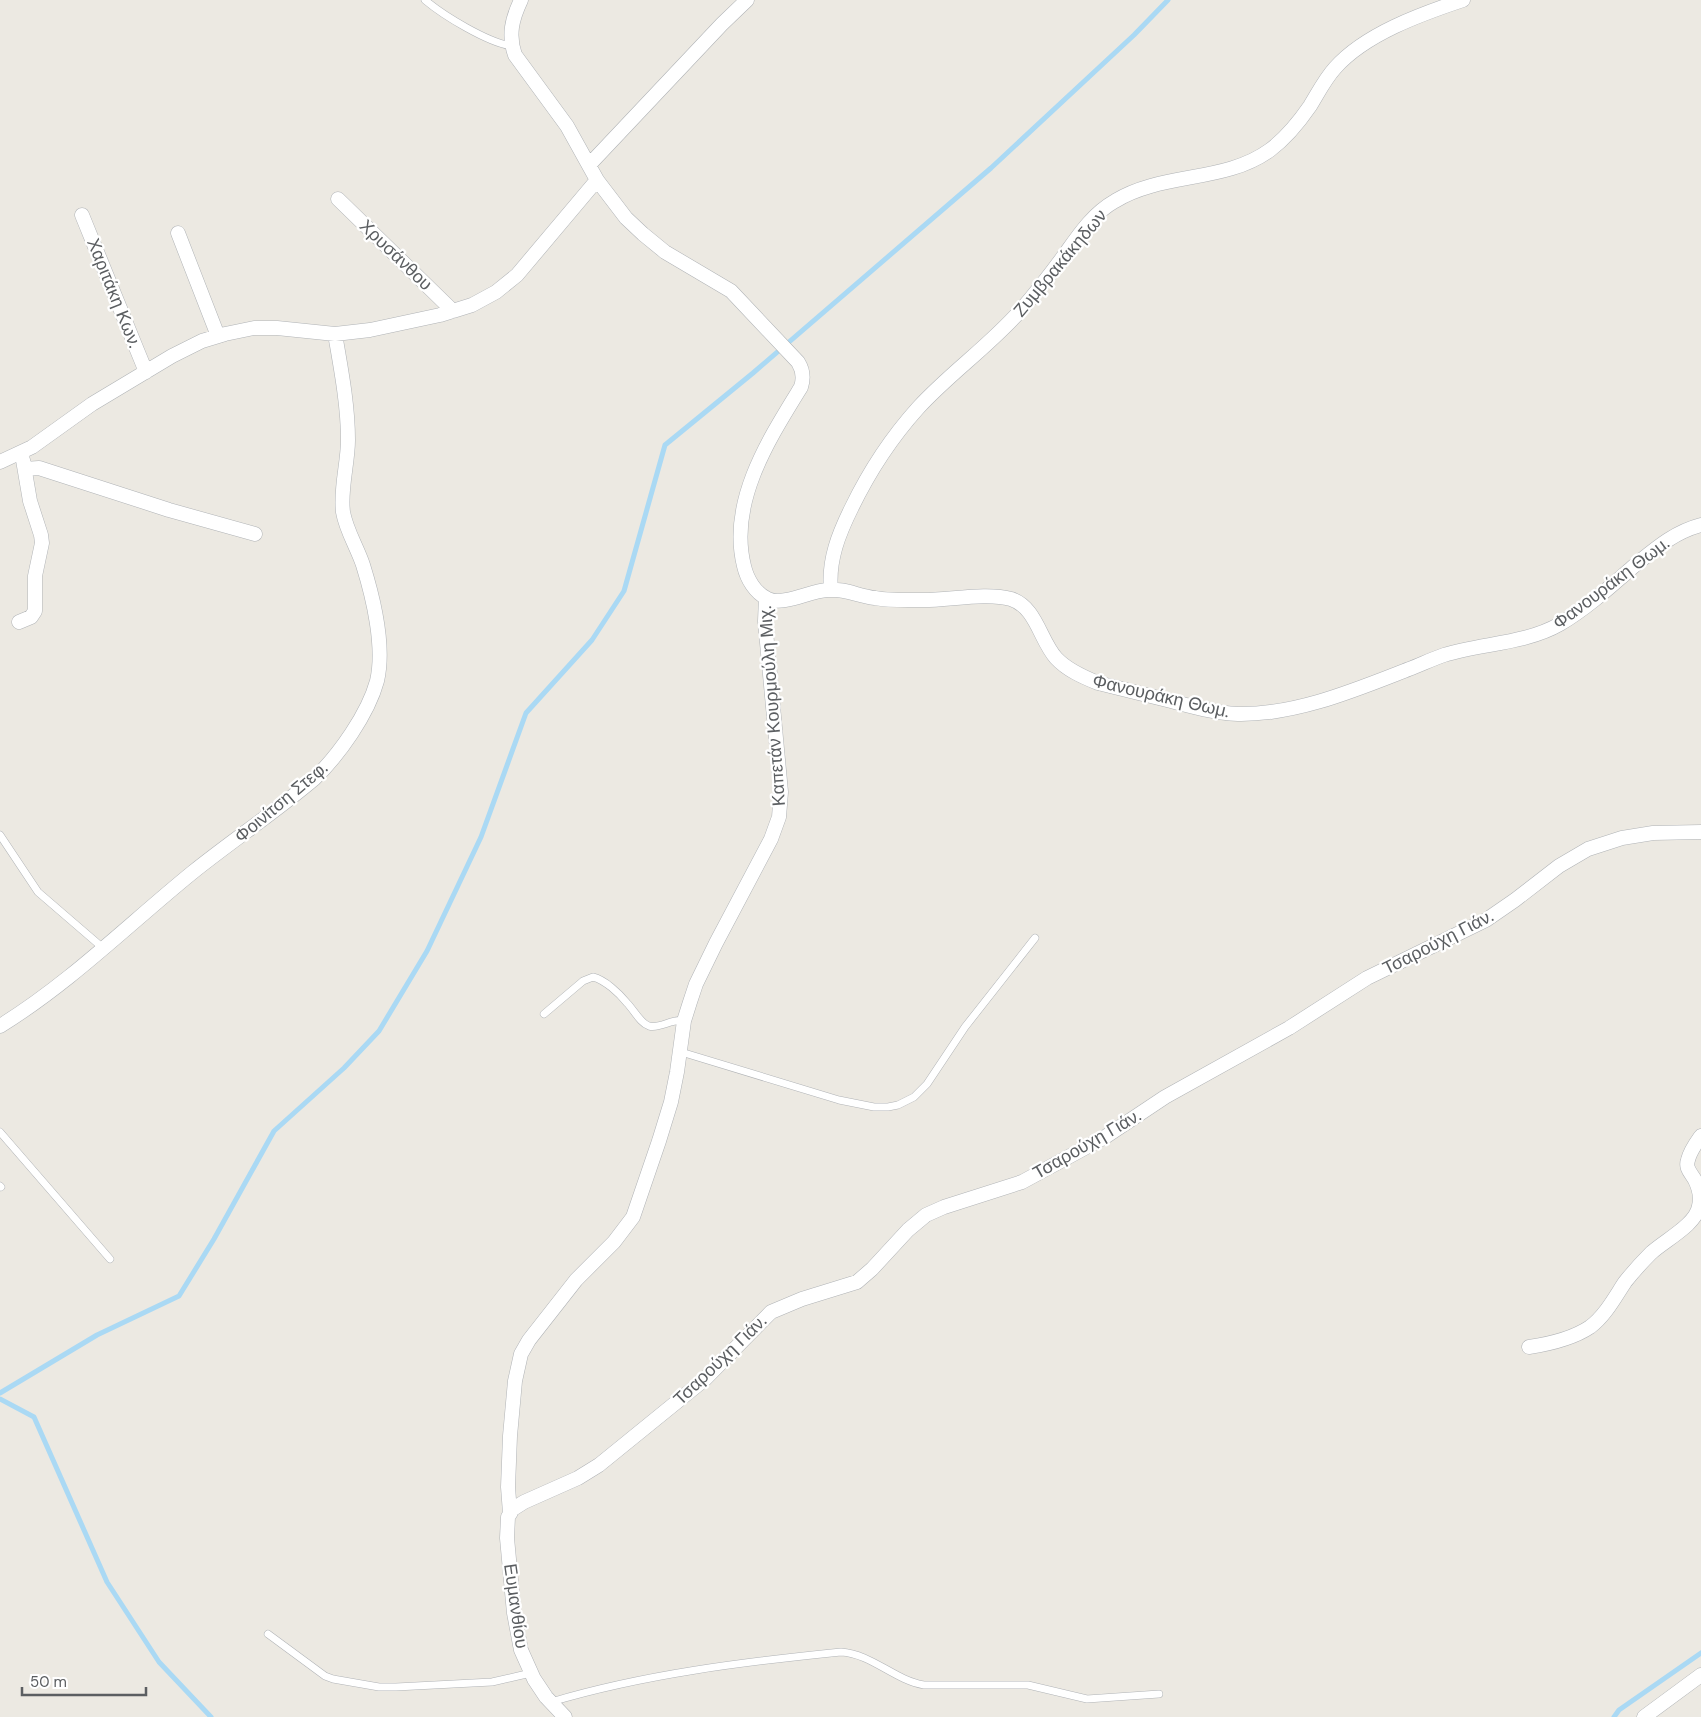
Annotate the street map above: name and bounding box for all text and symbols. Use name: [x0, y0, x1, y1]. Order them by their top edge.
street label: Ζυμβρακάκηδων: [1008, 204, 1112, 322]
street label: Χρυσάνθου: [354, 214, 438, 296]
street label: Χαριτάκη Κων.: [81, 235, 147, 351]
street label: Φανουράκη Θωμ.: [1548, 531, 1674, 635]
street label: Καπετάν Κουρμούλη Μιχ.: [753, 605, 791, 807]
street label: Φανουράκη Θωμ.: [1090, 669, 1232, 723]
street label: Φοινίτση Στεφ.: [229, 756, 333, 848]
street label: Τσαρούχη Γιάν.: [1379, 904, 1497, 980]
street label: Τσαρούχη Γιάν.: [1029, 1103, 1145, 1185]
street label: Τσαρούχη Γιάν.: [668, 1309, 772, 1411]
street label: Ευμανθίου: [498, 1562, 534, 1650]
scale bar: [22, 1664, 146, 1696]
text: 50 m: [30, 1672, 67, 1692]

